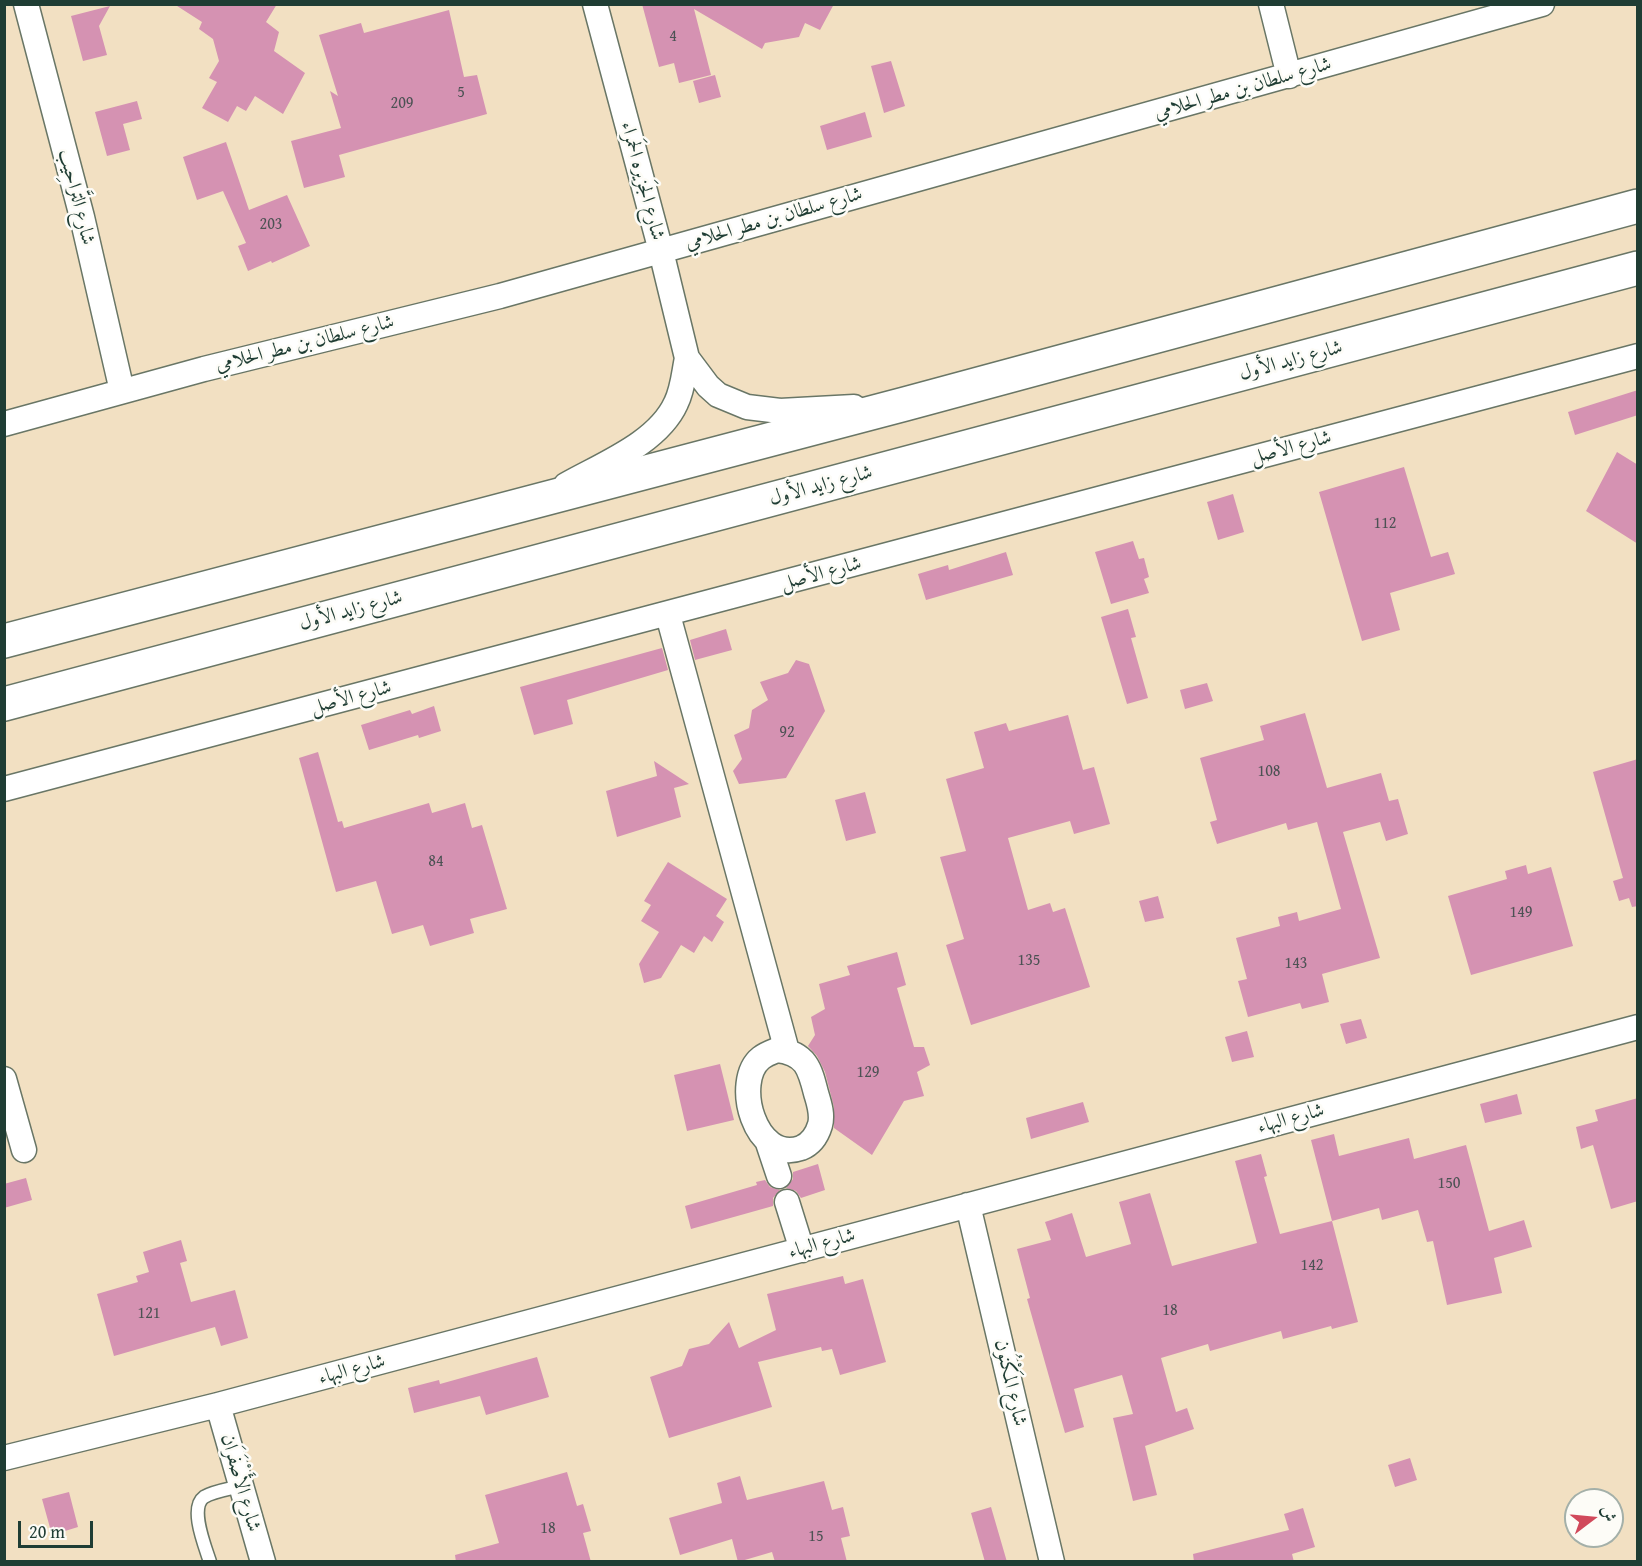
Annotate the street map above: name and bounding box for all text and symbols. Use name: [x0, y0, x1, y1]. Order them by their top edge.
house number: 4: [669, 27, 677, 47]
street label: شارع سلطان بن مطر الحلامي: [1152, 52, 1334, 126]
house number: 5: [457, 83, 465, 103]
house number: 209: [390, 94, 414, 114]
street label: شارع الجَزيره الحَمراء: [615, 119, 669, 243]
street label: شارع التَّراحِيب: [53, 147, 99, 247]
street label: شارع سلطان بن مطر الحلامي: [683, 182, 865, 256]
house number: 203: [259, 215, 283, 235]
street label: شارع سلطان بن مطر الحلامي: [213, 310, 397, 378]
street label: شارع زايد الأول: [1237, 336, 1345, 386]
street label: شارع الأصل: [1248, 426, 1334, 470]
street label: شارع زايد الأول: [767, 461, 875, 511]
house number: 112: [1373, 514, 1397, 534]
street label: شارع الأصل: [778, 552, 864, 596]
street label: شارع زايد الأول: [297, 586, 405, 636]
street label: شارع الأصل: [308, 676, 394, 720]
house number: 92: [779, 723, 795, 743]
house number: 108: [1257, 762, 1281, 782]
house number: 84: [428, 852, 444, 872]
house number: 149: [1509, 903, 1533, 923]
house number: 135: [1017, 951, 1041, 971]
house number: 143: [1284, 954, 1308, 974]
house number: 129: [856, 1063, 880, 1083]
street label: شارع البهاء: [1255, 1099, 1327, 1139]
house number: 150: [1437, 1174, 1461, 1194]
street label: شارع البهاء: [786, 1224, 858, 1264]
house number: 142: [1300, 1256, 1324, 1276]
house number: 18: [1162, 1301, 1178, 1321]
house number: 121: [137, 1304, 161, 1324]
street label: شارع المَكْنُون: [988, 1337, 1032, 1429]
street label: شارع البهاء: [316, 1350, 388, 1390]
street label: شارع الأَصْفَرَان: [215, 1431, 265, 1535]
north arrow: [1564, 1488, 1624, 1548]
text: ش: [1596, 1503, 1623, 1525]
scale bar: [21, 1509, 96, 1547]
text: 20 m: [29, 1518, 65, 1545]
house number: 18: [540, 1519, 556, 1539]
house number: 15: [808, 1527, 824, 1547]

